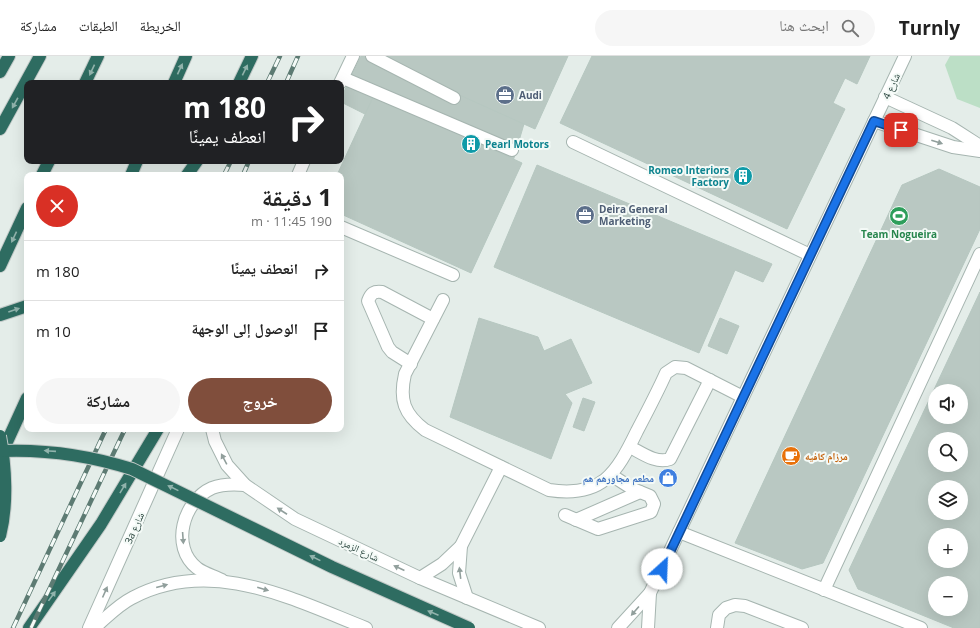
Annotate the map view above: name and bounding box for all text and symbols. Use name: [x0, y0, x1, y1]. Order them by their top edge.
search box: [595, 10, 875, 46]
text: ابحث هنا: [779, 15, 829, 35]
text: Turnly: [899, 15, 960, 41]
text: مشاركة: [20, 16, 57, 35]
text: الطبقات: [79, 16, 118, 35]
text: الخريطة: [140, 16, 181, 35]
icon: search: [839, 17, 861, 39]
one-way arrow: [89, 64, 95, 75]
one-way arrow: [177, 64, 183, 75]
one-way arrow: [242, 64, 248, 75]
street label: شارع 4: [879, 70, 903, 101]
office icon: Audi: [494, 84, 516, 106]
text: 180 m: [183, 88, 266, 126]
place label: Audi: [519, 88, 542, 102]
icon: right: [280, 96, 332, 148]
one-way arrow: [11, 97, 18, 109]
pin: [884, 113, 918, 147]
icon: arrive: [890, 119, 912, 141]
text: انعطف يمينًا: [189, 124, 266, 148]
building icon: Pearl Motors: [460, 133, 482, 155]
place label: Pearl Motors: [485, 137, 549, 151]
one-way arrow: [932, 140, 944, 146]
place label: Romeo Interiors Factory: [648, 163, 729, 189]
building icon: Romeo Interiors Factory: [732, 165, 754, 187]
text: 1 دقيقة: [262, 180, 332, 213]
button: close: [36, 185, 78, 227]
place label: Deira General Marketing: [599, 202, 668, 228]
office icon: Deira General Marketing: [574, 204, 596, 226]
sports icon: Team Nogueira: [888, 205, 910, 227]
text: 190 m · 11:45: [251, 212, 332, 230]
place label: Team Nogueira: [861, 227, 937, 241]
one-way arrow: [10, 231, 17, 243]
text: انعطف يمينًا: [230, 258, 298, 278]
icon: right: [310, 260, 332, 282]
text: 180 m: [36, 261, 80, 281]
one-way arrow: [8, 307, 20, 313]
text: الوصول إلى الوجهة: [192, 318, 298, 338]
icon: arrive: [310, 320, 332, 342]
text: 10 m: [36, 321, 71, 341]
button: مشاركة: [36, 378, 180, 424]
button: خروج: [188, 378, 332, 424]
map controls: [928, 384, 968, 616]
button: sound: [928, 384, 968, 424]
button: search: [928, 432, 968, 472]
cafe icon: مرزام كافيه: [780, 445, 802, 467]
one-way arrow: [44, 447, 56, 454]
place label: مرزام كافيه: [805, 449, 848, 463]
one-way arrow: [221, 453, 228, 465]
shop icon: مطعم مجاورهم هم: [657, 467, 679, 489]
place label: مطعم مجاورهم هم: [583, 471, 654, 486]
button: layers: [928, 480, 968, 520]
one-way arrow: [120, 482, 127, 494]
one-way arrow: [168, 485, 179, 491]
one-way arrow: [277, 507, 288, 515]
street label: 3a شارع: [121, 510, 147, 546]
button: +: [928, 528, 968, 568]
one-way arrow: [180, 532, 187, 544]
street label: شارع الزمرد: [337, 534, 382, 565]
position arrow: [641, 548, 683, 590]
one-way arrow: [309, 555, 321, 561]
one-way arrow: [393, 565, 405, 571]
one-way arrow: [457, 567, 463, 579]
button: −: [928, 576, 968, 616]
one-way arrow: [156, 583, 168, 589]
one-way arrow: [257, 586, 269, 592]
one-way arrow: [102, 587, 108, 598]
one-way arrow: [47, 591, 56, 602]
one-way arrow: [631, 607, 640, 616]
one-way arrow: [427, 609, 439, 615]

